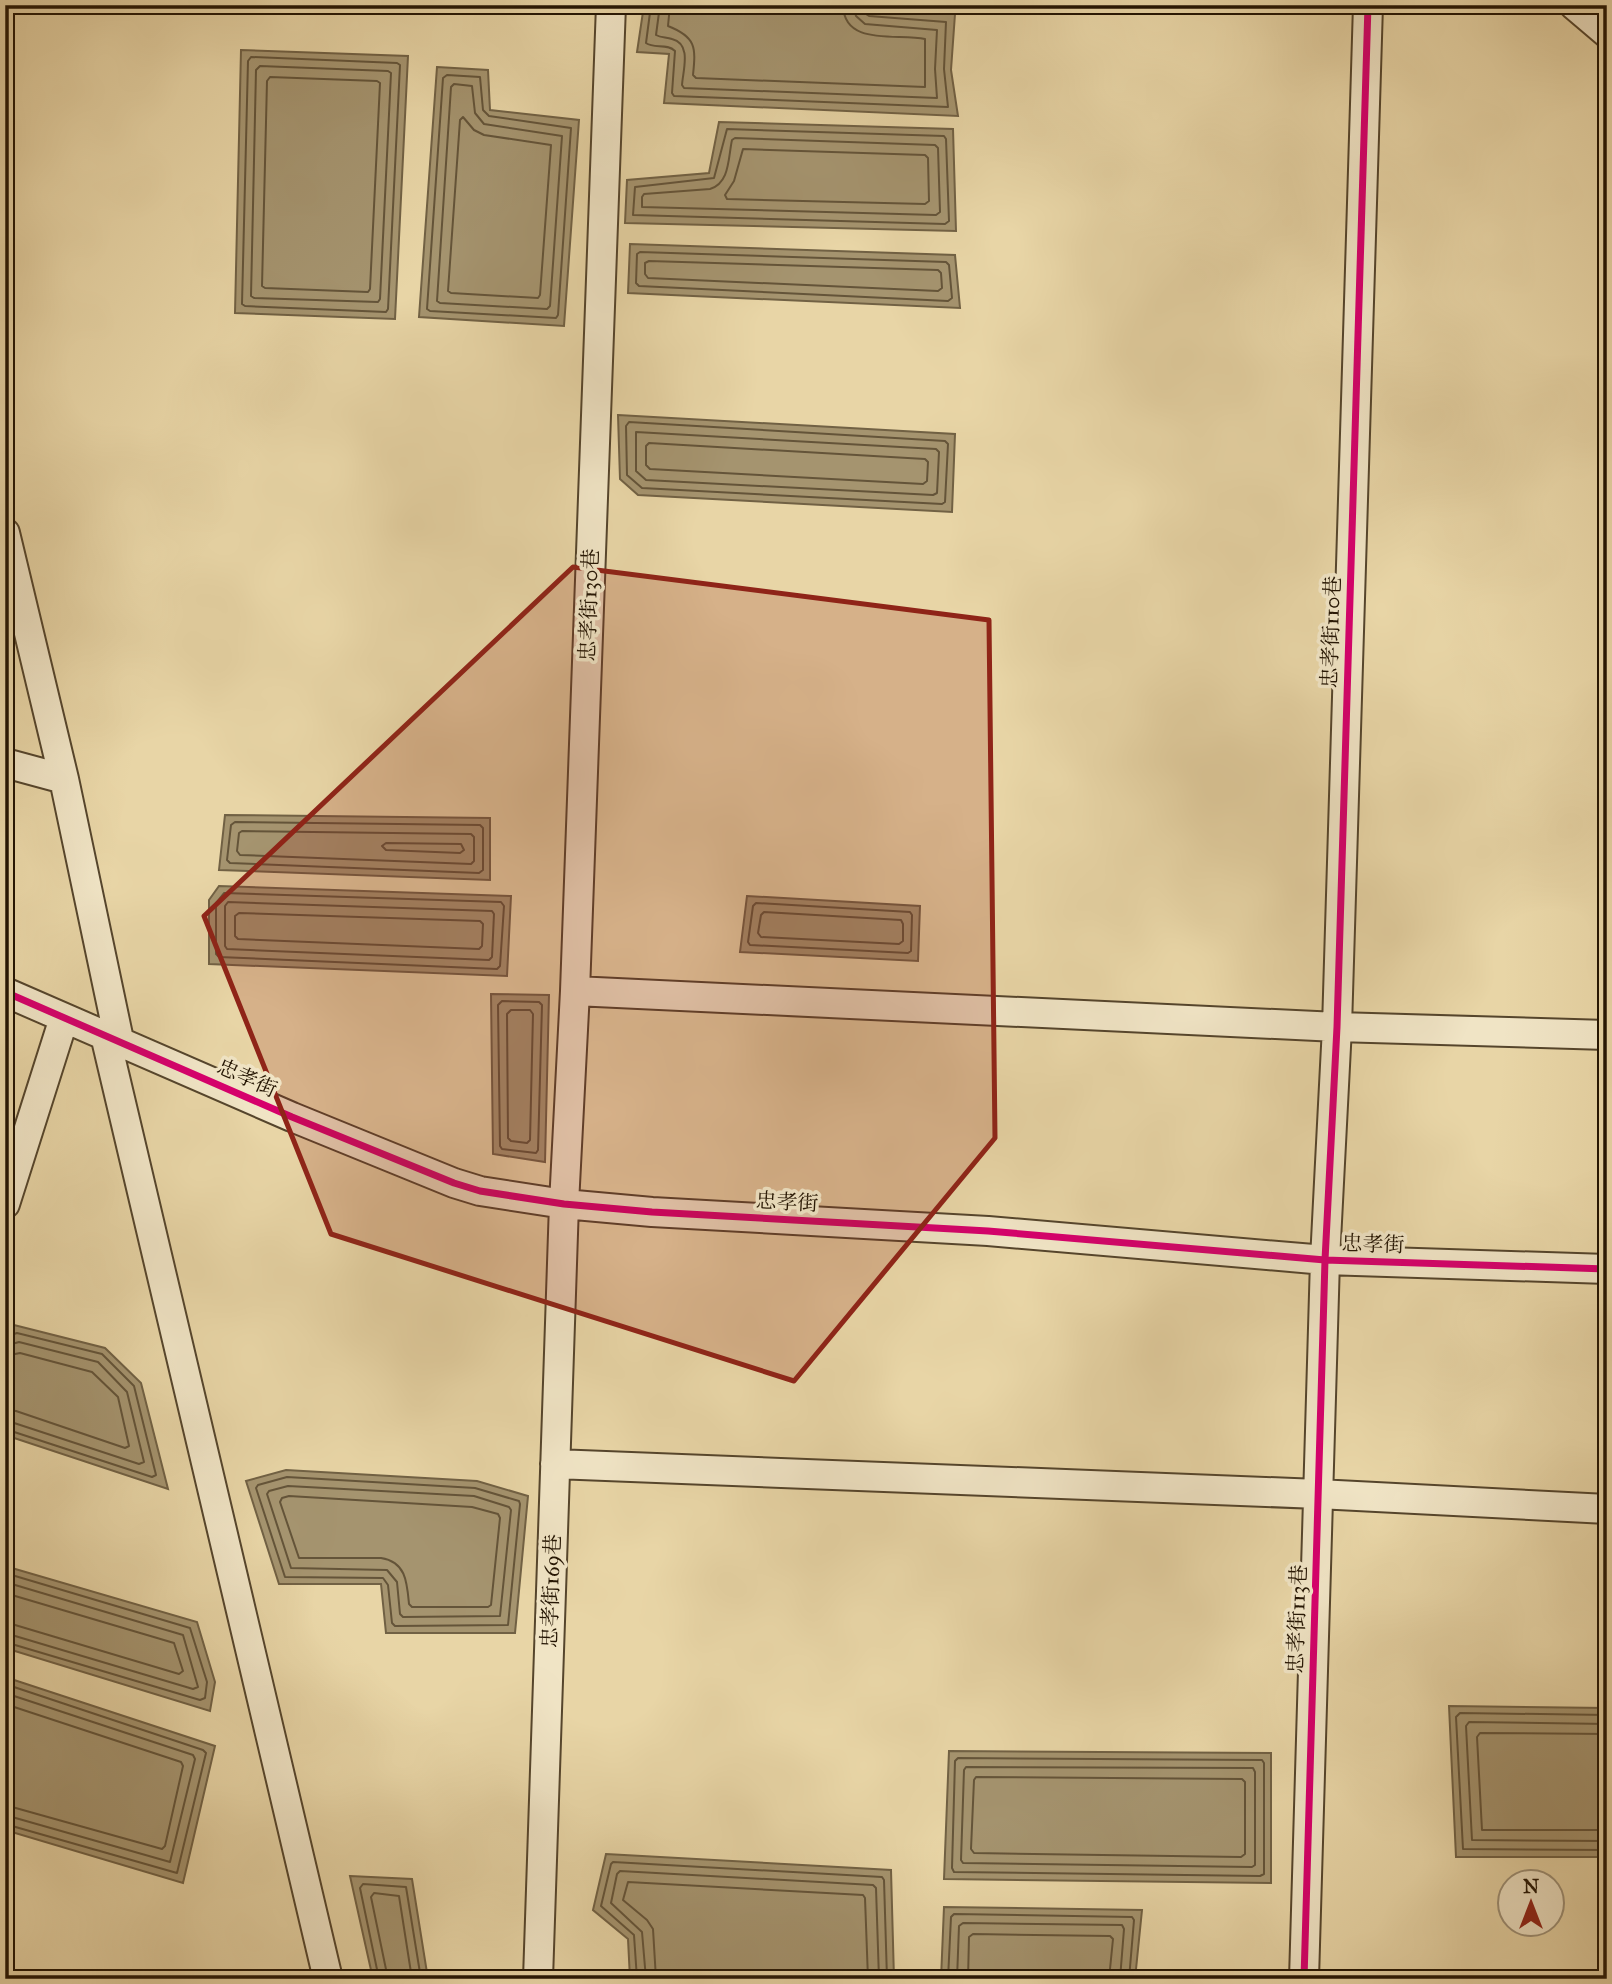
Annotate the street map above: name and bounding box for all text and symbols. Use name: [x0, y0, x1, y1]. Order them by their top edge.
street label: 忠孝街130巷: [574, 548, 604, 662]
street label: 忠孝街110巷: [1316, 575, 1346, 689]
street label: 忠孝街: [213, 1053, 281, 1103]
street label: 忠孝街: [755, 1187, 819, 1217]
street label: 忠孝街: [1341, 1230, 1405, 1258]
street label: 忠孝街169巷: [536, 1533, 566, 1649]
street label: 忠孝街113巷: [1282, 1564, 1312, 1674]
north arrow: [1496, 1868, 1566, 1938]
text: N: [1523, 1875, 1539, 1898]

